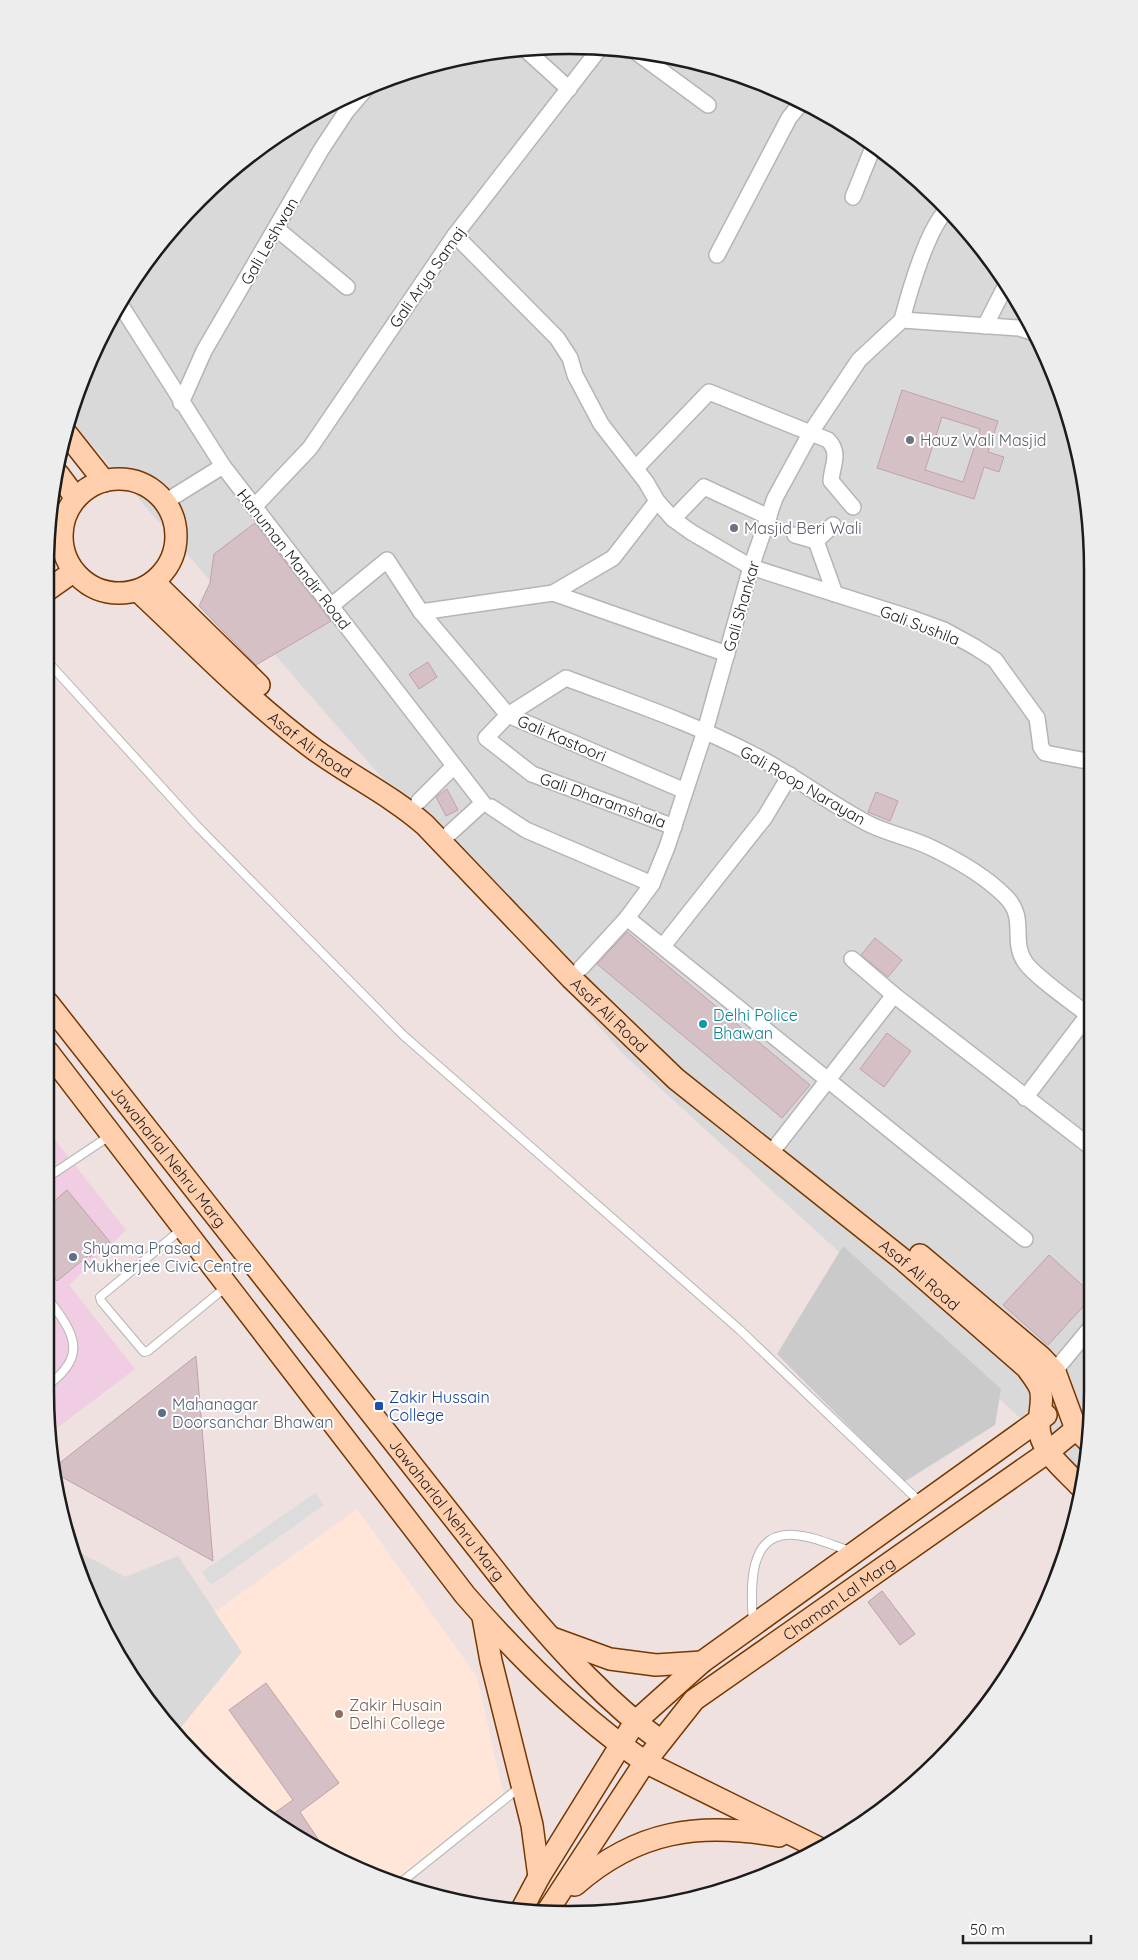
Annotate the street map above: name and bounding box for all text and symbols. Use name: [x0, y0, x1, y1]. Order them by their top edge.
street label: Gali Leshwan: [236, 194, 302, 288]
street label: Gali Arya Samaj: [385, 222, 469, 332]
place label: Hauz Wali Masjid: [920, 430, 1047, 450]
marker: Hauz Wali Masjid: [904, 434, 916, 446]
street label: Hanuman Mandir Road: [233, 485, 355, 633]
place label: Masjid Beri Wali: [744, 518, 862, 538]
marker: Masjid Beri Wali: [728, 522, 740, 534]
street label: Gali Shankar: [718, 558, 764, 654]
street label: Gali Sushila: [877, 601, 963, 649]
street label: Asaf Ali Road: [264, 707, 356, 782]
street label: Gali Kastoori: [514, 710, 610, 766]
street label: Gali Roop Narayan: [737, 741, 869, 829]
street label: Gali Dharamshala: [537, 768, 669, 832]
street label: Asaf Ali Road: [567, 973, 652, 1057]
place label: Delhi Police Bhawan: [713, 1005, 798, 1043]
marker: Delhi Police Bhawan: [697, 1018, 709, 1030]
street label: Jawaharlal Nehru Marg: [107, 1081, 231, 1231]
street label: Asaf Ali Road: [875, 1235, 964, 1315]
place label: Shyama Prasad Mukherjee Civic Centre: [83, 1238, 252, 1276]
marker: Shyama Prasad Mukherjee Civic Centre: [67, 1251, 79, 1263]
place label: Zakir Hussain College: [389, 1387, 490, 1425]
place label: Mahanagar Doorsanchar Bhawan: [172, 1394, 333, 1432]
marker: Zakir Hussain College: [373, 1400, 385, 1412]
marker: Mahanagar Doorsanchar Bhawan: [156, 1407, 168, 1419]
street label: Jawaharlal Nehru Marg: [385, 1435, 509, 1585]
street label: Chaman Lal Marg: [779, 1552, 899, 1645]
place label: Zakir Husain Delhi College: [349, 1695, 445, 1733]
marker: Zakir Husain Delhi College: [333, 1708, 345, 1720]
scale bar: [963, 1912, 1090, 1944]
text: 50 m: [970, 1920, 1005, 1939]

